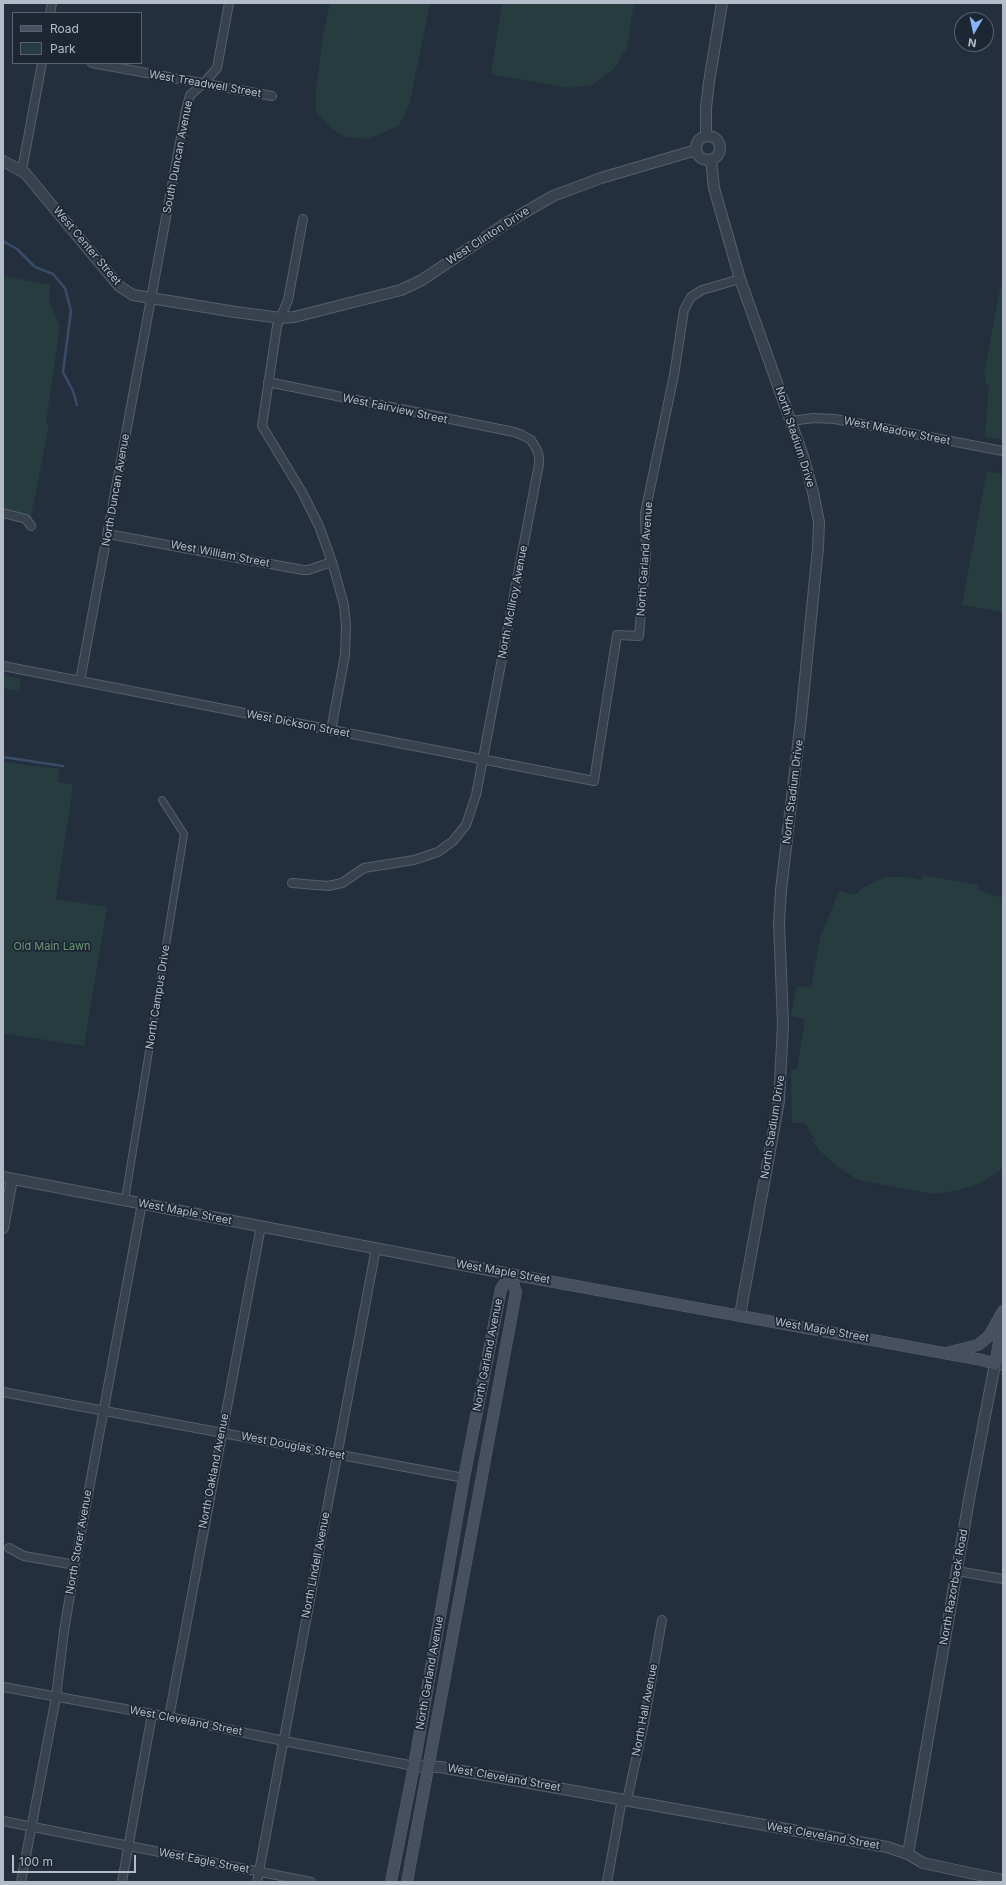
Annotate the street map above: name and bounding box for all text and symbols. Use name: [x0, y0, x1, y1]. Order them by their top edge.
legend: [12, 12, 142, 64]
north arrow: [954, 12, 994, 52]
text: Road: [50, 21, 79, 36]
text: N: [967, 35, 978, 50]
text: Park: [50, 41, 76, 56]
street label: West Treadwell Street: [148, 68, 262, 100]
street label: South Duncan Avenue: [161, 99, 195, 215]
street label: West Center Street: [50, 204, 124, 288]
street label: West Clinton Drive: [444, 204, 532, 268]
street label: North Stadium Drive: [772, 385, 818, 489]
street label: West Fairview Street: [341, 391, 449, 427]
street label: West Meadow Street: [843, 414, 951, 448]
street label: North Duncan Avenue: [100, 433, 132, 547]
street label: North Garland Avenue: [634, 501, 656, 617]
street label: West William Street: [169, 538, 271, 570]
street label: North McIilroy Avenue: [496, 544, 530, 660]
street label: West Dickson Street: [245, 707, 351, 741]
street label: North Stadium Drive: [780, 739, 806, 845]
park label: Old Main Lawn: [13, 940, 91, 954]
street label: North Campus Drive: [143, 944, 173, 1050]
street label: North Stadium Drive: [758, 1074, 788, 1180]
street label: West Maple Street: [137, 1196, 233, 1228]
street label: West Maple Street: [455, 1257, 551, 1287]
street label: North Garland Avenue: [471, 1297, 505, 1413]
street label: West Maple Street: [774, 1315, 870, 1345]
street label: North Oakland Avenue: [196, 1412, 232, 1530]
street label: West Douglas Street: [240, 1429, 346, 1463]
street label: North Storer Avenue: [63, 1489, 95, 1595]
street label: North Lindell Avenue: [299, 1511, 333, 1619]
street label: North Razorback Road: [937, 1528, 971, 1646]
street label: North Garland Avenue: [414, 1615, 446, 1731]
street label: North Hall Avenue: [630, 1663, 660, 1757]
street label: West Cleveland Street: [128, 1704, 244, 1738]
street label: West Cleveland Street: [446, 1762, 562, 1794]
street label: West Cleveland Street: [765, 1820, 881, 1852]
street label: West Eagle Street: [158, 1846, 250, 1876]
scale bar: [14, 1847, 138, 1873]
text: 100 m: [19, 1854, 53, 1869]

